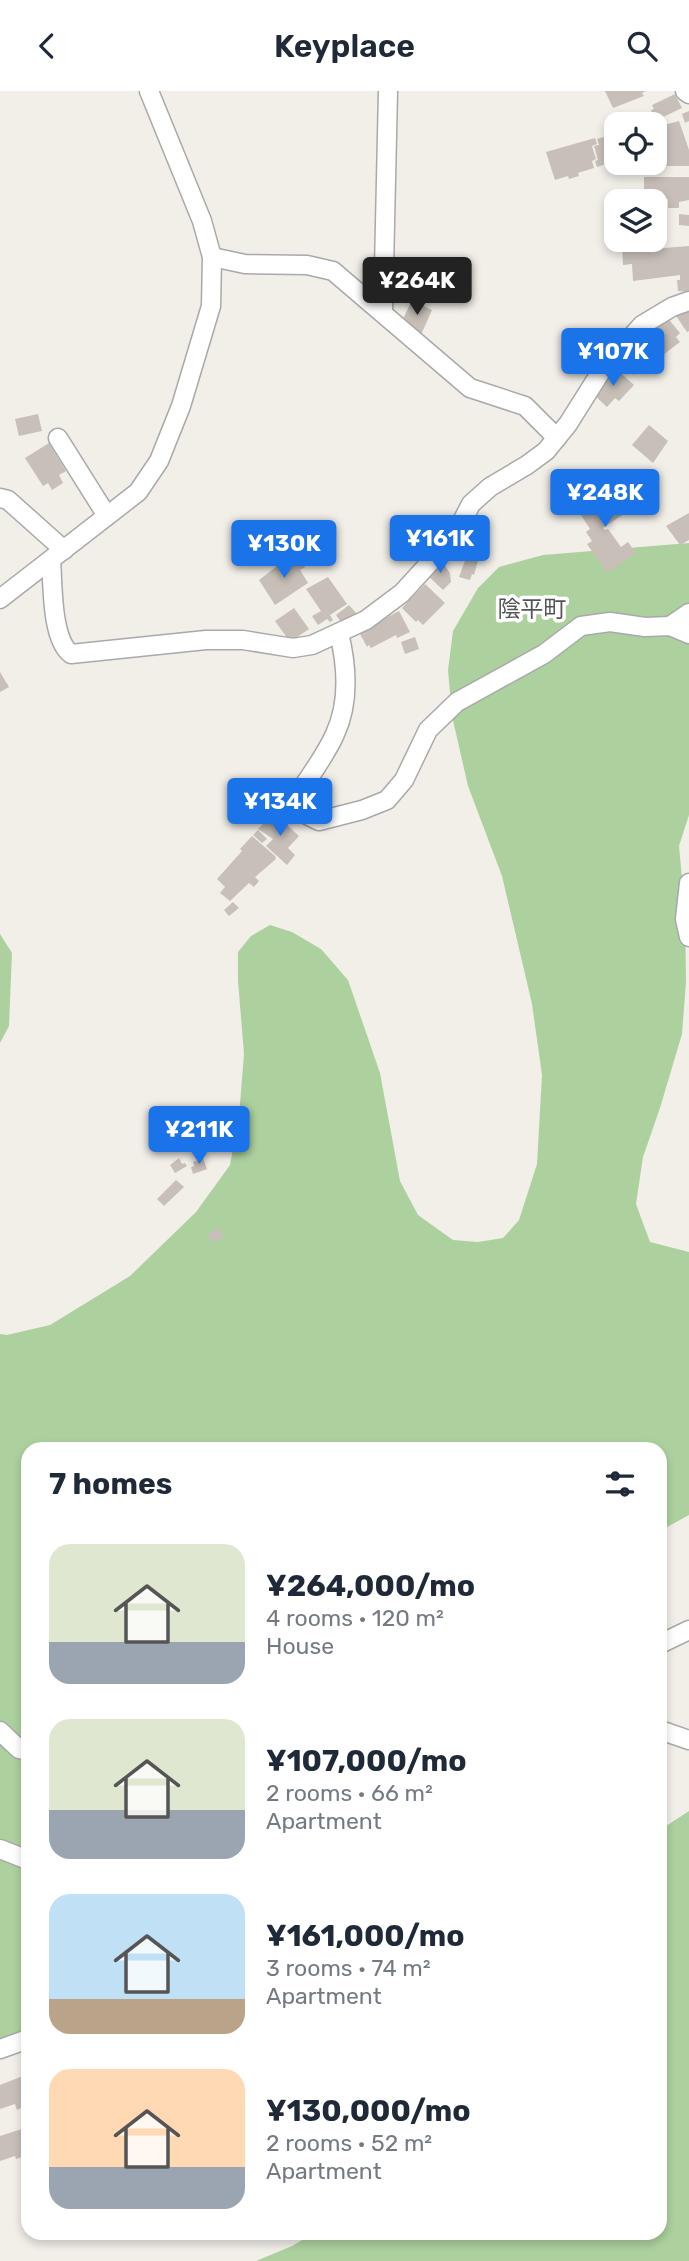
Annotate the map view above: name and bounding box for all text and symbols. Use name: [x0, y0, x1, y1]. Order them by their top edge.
icon: back: [28, 27, 66, 65]
text: Keyplace: [274, 27, 415, 65]
icon: search: [623, 27, 661, 65]
map controls: [604, 112, 667, 252]
button: locate: [604, 112, 667, 175]
button: layers: [604, 189, 667, 252]
pin: ¥264K: [368, 257, 466, 317]
text: ¥264K: [379, 266, 455, 294]
pin: ¥107K: [564, 329, 662, 388]
text: ¥107K: [577, 337, 649, 365]
pin: ¥248K: [556, 469, 654, 529]
text: ¥248K: [566, 478, 644, 506]
pin: ¥161K: [391, 515, 489, 575]
pin: ¥130K: [235, 521, 333, 580]
text: ¥161K: [406, 524, 474, 552]
text: ¥130K: [247, 529, 321, 557]
district label: 陰平町: [498, 595, 567, 623]
pin: ¥134K: [231, 779, 329, 838]
text: ¥134K: [243, 787, 317, 815]
pin: ¥211K: [150, 1107, 248, 1166]
text: ¥211K: [165, 1115, 233, 1143]
icon: filters: [601, 1465, 639, 1503]
text: 7 homes: [49, 1466, 172, 1502]
text: ¥264,000/mo: [266, 1568, 475, 1604]
icon: home: [105, 1572, 189, 1656]
text: 4 rooms · 120 m²: [266, 1604, 444, 1632]
text: House: [266, 1632, 334, 1660]
text: ¥107,000/mo: [266, 1743, 467, 1779]
icon: home: [105, 1747, 189, 1831]
text: 2 rooms · 66 m²: [266, 1779, 433, 1807]
text: Apartment: [266, 1807, 382, 1835]
text: ¥161,000/mo: [266, 1918, 465, 1954]
icon: home: [105, 1922, 189, 2006]
text: 3 rooms · 74 m²: [266, 1954, 431, 1982]
text: Apartment: [266, 1982, 382, 2010]
text: ¥130,000/mo: [266, 2093, 471, 2129]
icon: home: [105, 2097, 189, 2181]
text: 2 rooms · 52 m²: [266, 2129, 432, 2157]
text: Apartment: [266, 2157, 382, 2185]

